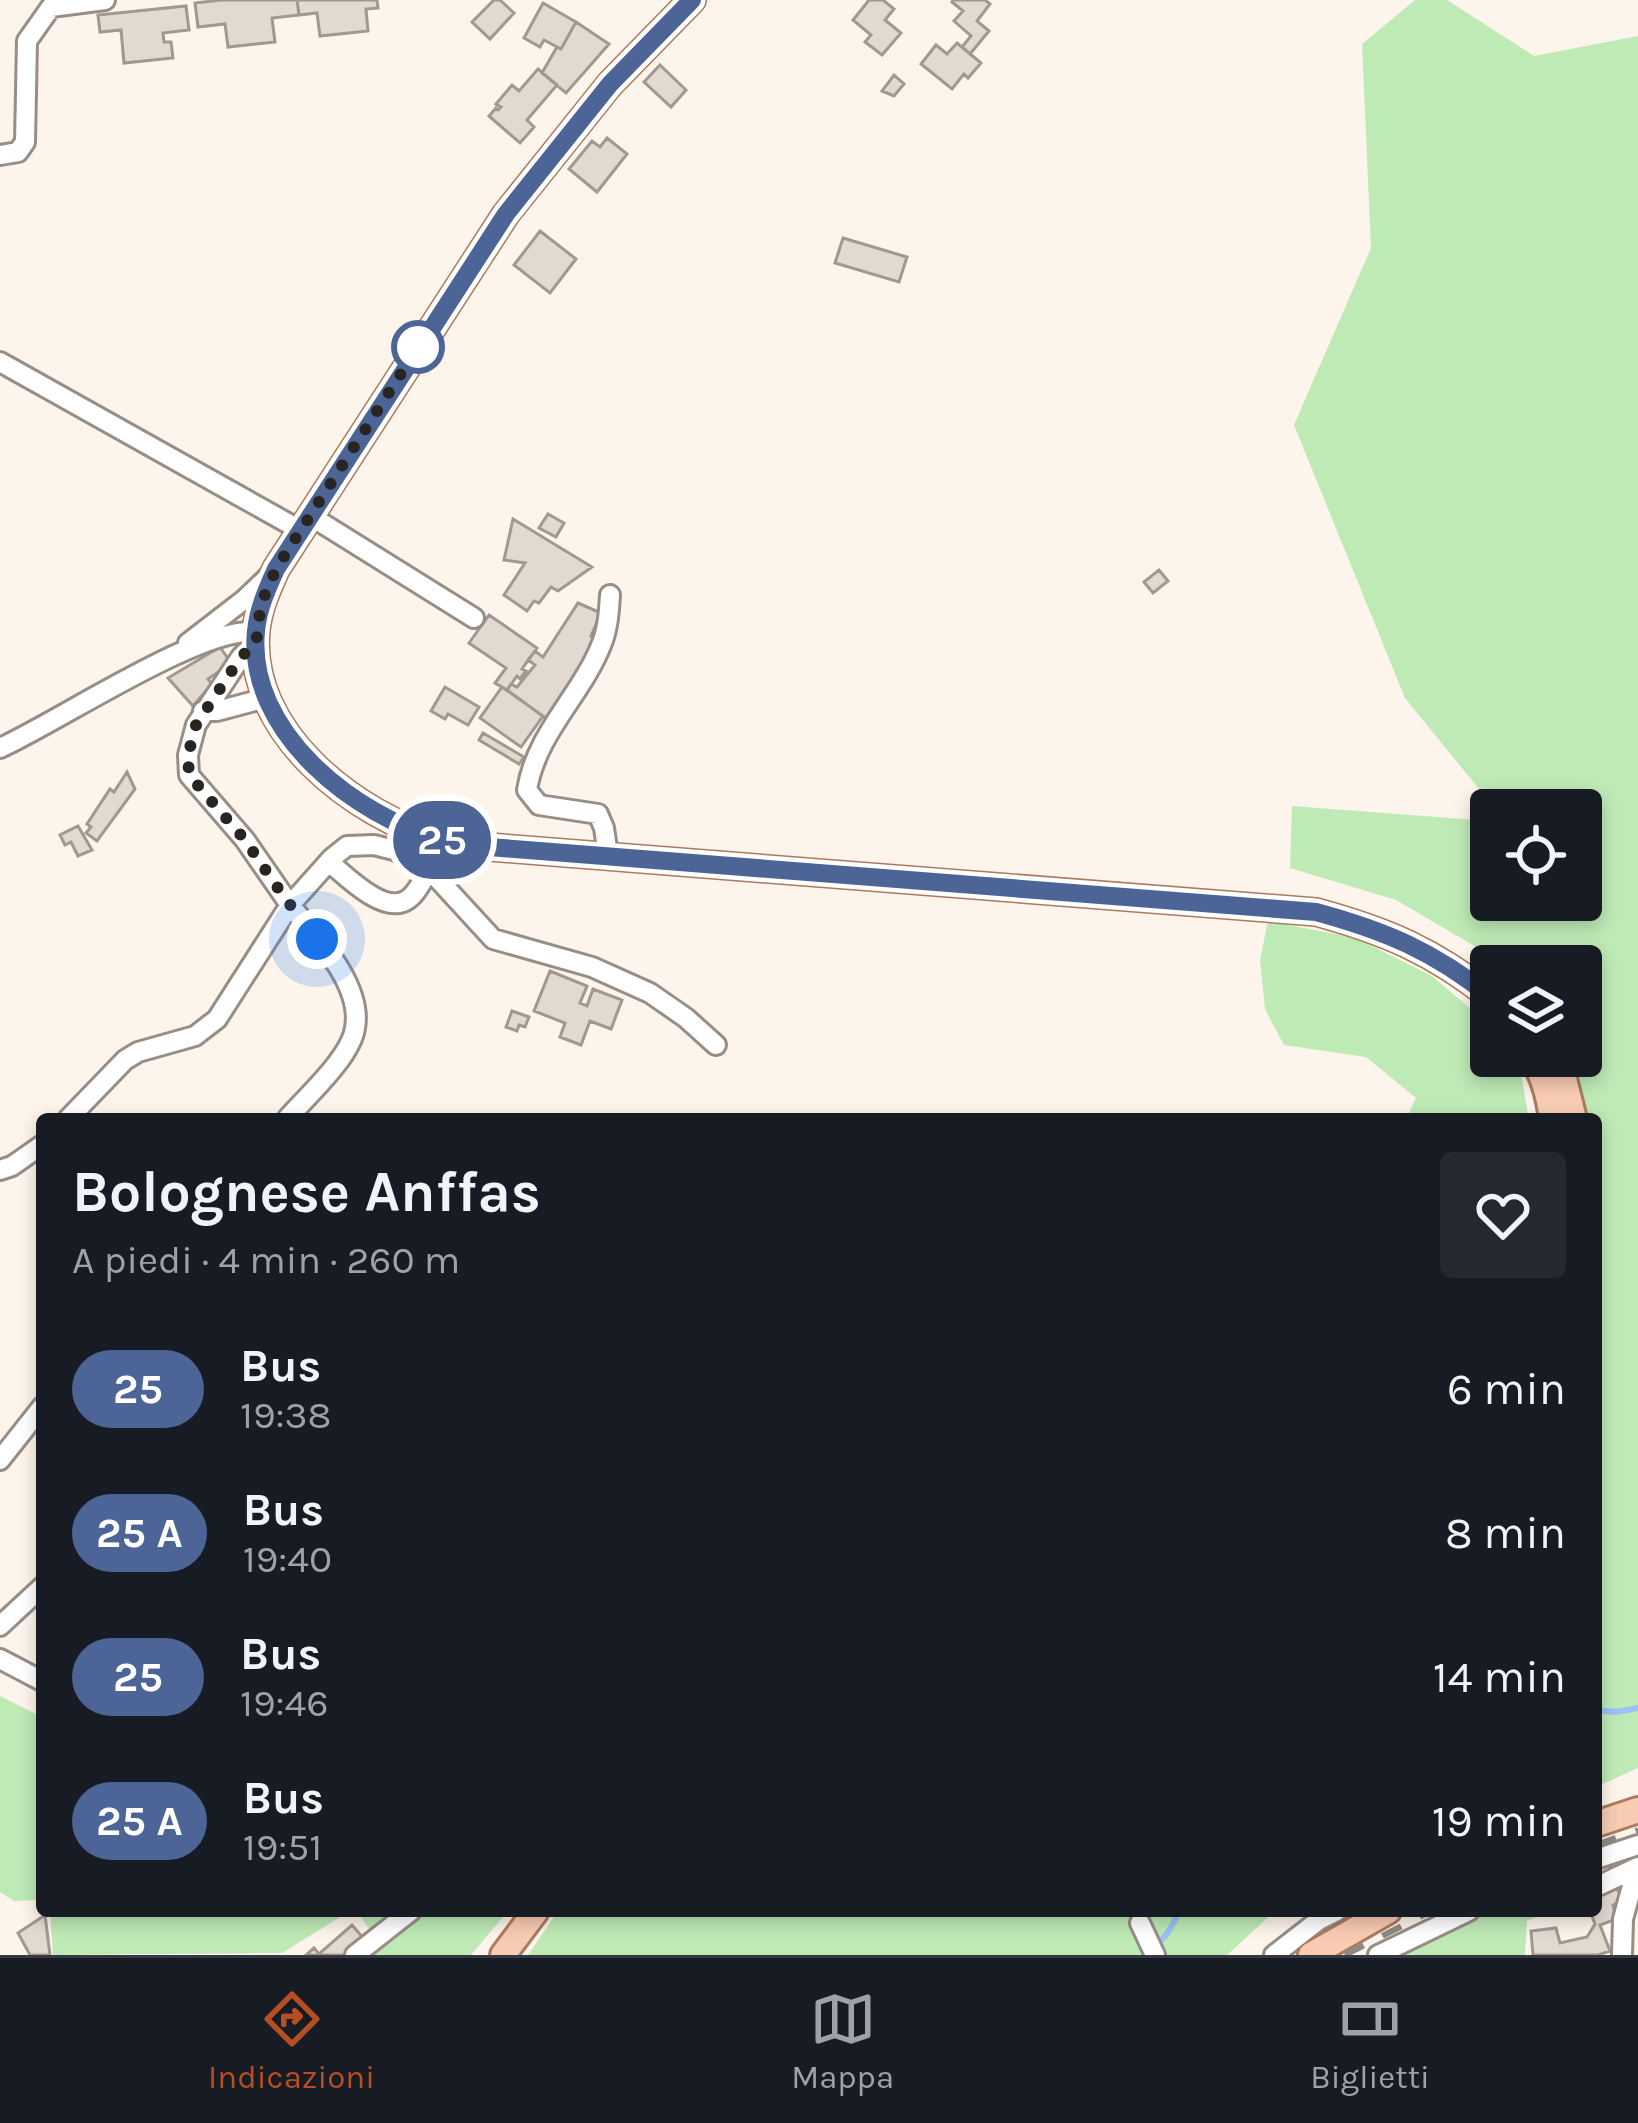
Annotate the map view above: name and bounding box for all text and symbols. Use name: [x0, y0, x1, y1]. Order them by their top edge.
unlabelled marker: [393, 322, 443, 372]
map controls: [1470, 789, 1602, 1077]
button: locate: [1470, 789, 1602, 921]
line badge: 25: [388, 801, 496, 879]
text: 25: [417, 815, 467, 865]
your location: [287, 909, 347, 969]
button: layers: [1470, 945, 1602, 1077]
button: heart: [1440, 1152, 1566, 1278]
text: Bolognese Anffas: [72, 1159, 541, 1225]
text: A piedi · 4 min · 260 m: [72, 1237, 460, 1283]
text: Bus: [240, 1340, 321, 1392]
text: 6 min: [1447, 1363, 1566, 1415]
text: 25: [113, 1364, 163, 1414]
text: 19:38: [240, 1392, 332, 1438]
text: Bus: [243, 1484, 324, 1536]
text: 8 min: [1445, 1507, 1566, 1559]
text: 25 A: [96, 1508, 183, 1558]
text: 19:40: [243, 1536, 332, 1582]
text: Bus: [240, 1628, 321, 1680]
text: 14 min: [1433, 1651, 1566, 1703]
text: 25: [113, 1652, 163, 1702]
text: 19:46: [240, 1680, 329, 1726]
text: Bus: [243, 1772, 324, 1824]
text: 19 min: [1432, 1795, 1566, 1847]
text: 25 A: [96, 1796, 183, 1846]
text: 19:51: [243, 1824, 322, 1870]
tab: Indicazioni: [208, 1986, 375, 2096]
tab: Mappa: [791, 1986, 894, 2096]
tab: Biglietti: [1310, 1986, 1430, 2096]

